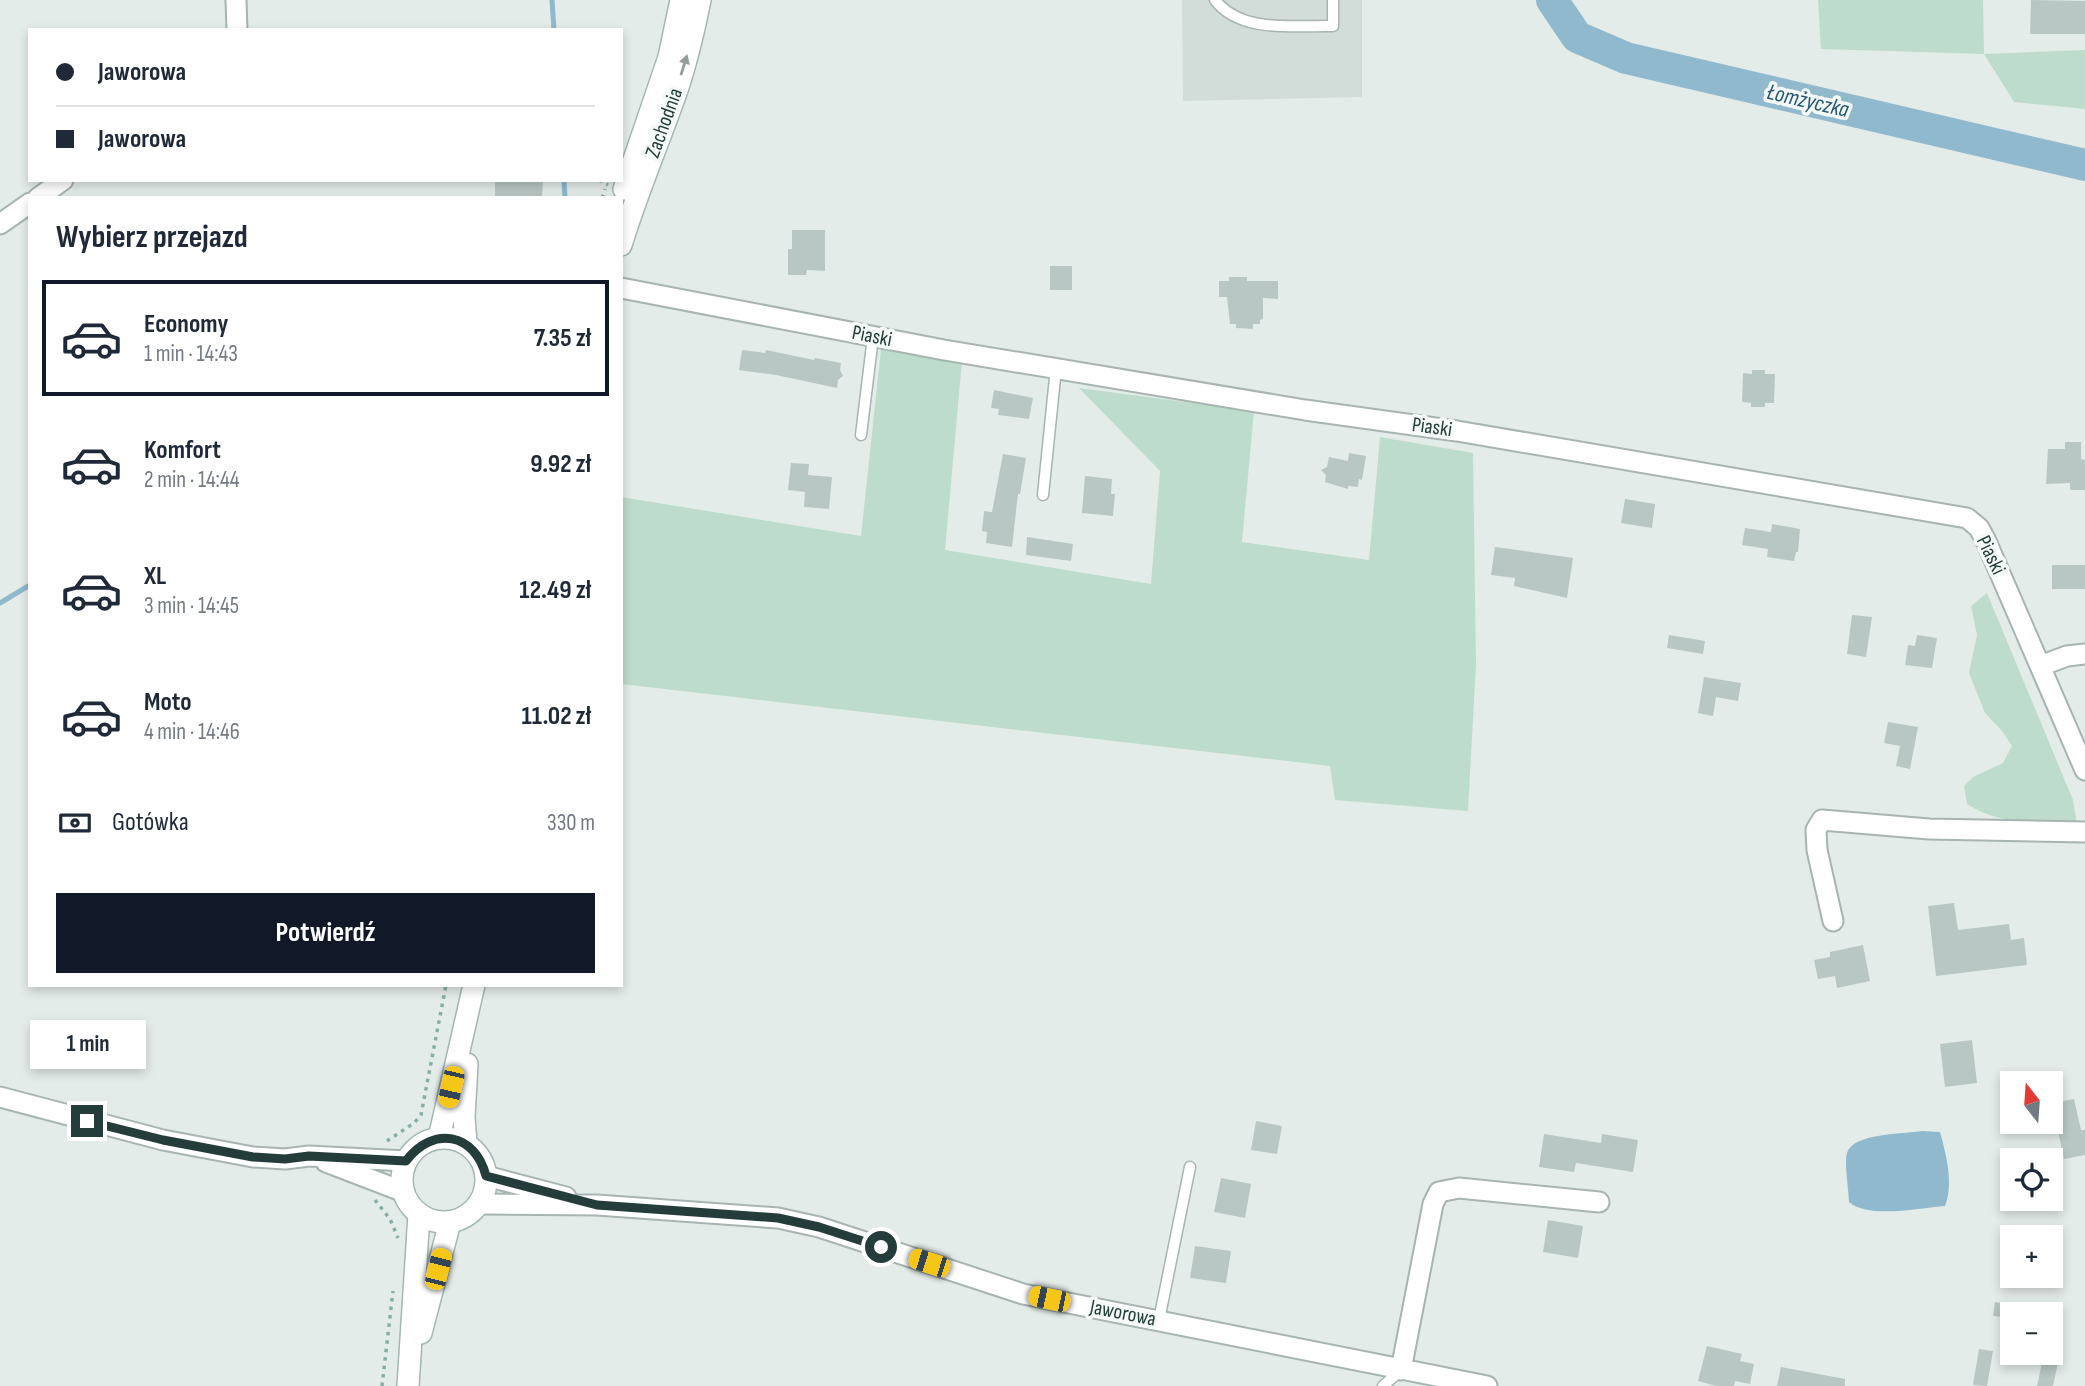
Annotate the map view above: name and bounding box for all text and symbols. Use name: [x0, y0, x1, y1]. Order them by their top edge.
one-way arrow: [680, 54, 690, 75]
text: Jaworowa: [98, 57, 186, 88]
water label: Łomżyczka: [1764, 78, 1852, 124]
street label: Zachodnia: [640, 85, 688, 161]
text: Jaworowa: [98, 124, 186, 155]
text: Wybierz przejazd: [56, 218, 248, 257]
icon: car: [60, 307, 123, 370]
text: Economy: [144, 309, 228, 340]
street label: Piaski: [850, 320, 894, 352]
text: 7.35 zł: [534, 323, 591, 354]
text: 1 min · 14:43: [144, 340, 238, 368]
street label: Piaski: [1410, 412, 1454, 442]
icon: car: [60, 433, 123, 496]
text: Komfort: [144, 435, 221, 466]
text: 9.92 zł: [530, 449, 591, 480]
text: 2 min · 14:44: [144, 466, 239, 494]
street label: Piaski: [1971, 531, 2011, 579]
icon: car: [60, 559, 123, 622]
text: XL: [144, 561, 166, 592]
text: 12.49 zł: [519, 575, 591, 606]
text: 3 min · 14:45: [144, 592, 239, 620]
icon: car: [60, 685, 123, 748]
text: Moto: [144, 687, 192, 718]
text: 11.02 zł: [521, 701, 591, 732]
text: 4 min · 14:46: [144, 718, 240, 746]
icon: cash: [56, 804, 94, 842]
text: Gotówka: [112, 807, 189, 838]
text: 330 m: [547, 809, 595, 837]
button: Potwierdź: [56, 893, 595, 973]
callout: 1 min: [29, 1020, 145, 1068]
text: 1 min: [67, 1030, 109, 1058]
car: [437, 1064, 466, 1110]
north arrow: [2000, 1071, 2063, 1134]
map controls: [2000, 1071, 2063, 1365]
route end: [71, 1105, 103, 1137]
button: locate: [2000, 1148, 2063, 1211]
button: +: [2000, 1225, 2063, 1288]
route start: [865, 1231, 897, 1263]
car: [423, 1246, 454, 1292]
car: [906, 1247, 953, 1279]
car: [1027, 1284, 1072, 1314]
street label: Jaworowa: [1087, 1294, 1158, 1332]
button: −: [2000, 1302, 2063, 1365]

